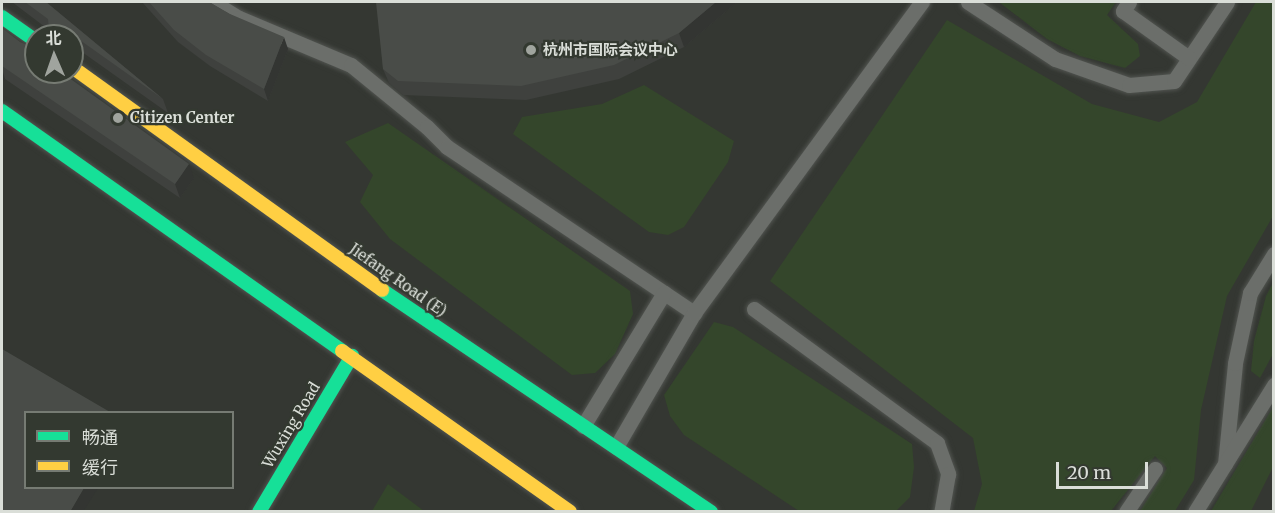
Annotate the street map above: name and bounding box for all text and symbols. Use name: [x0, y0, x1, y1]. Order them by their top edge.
north arrow: [24, 24, 84, 84]
text: 北: [45, 28, 62, 48]
place label: 杭州市国际会议中心: [543, 41, 678, 59]
marker: 杭州市国际会议中心: [524, 43, 538, 57]
place label: Citizen Center: [130, 109, 234, 127]
marker: Citizen Center: [111, 111, 125, 125]
street label: Jiefang Road (E): [346, 240, 450, 320]
street label: Wuxing Road: [258, 379, 324, 471]
legend: [24, 411, 234, 489]
text: 畅通: [82, 426, 118, 449]
scale bar: [1059, 450, 1150, 488]
text: 缓行: [82, 456, 118, 479]
text: 20 m: [1067, 461, 1111, 484]

